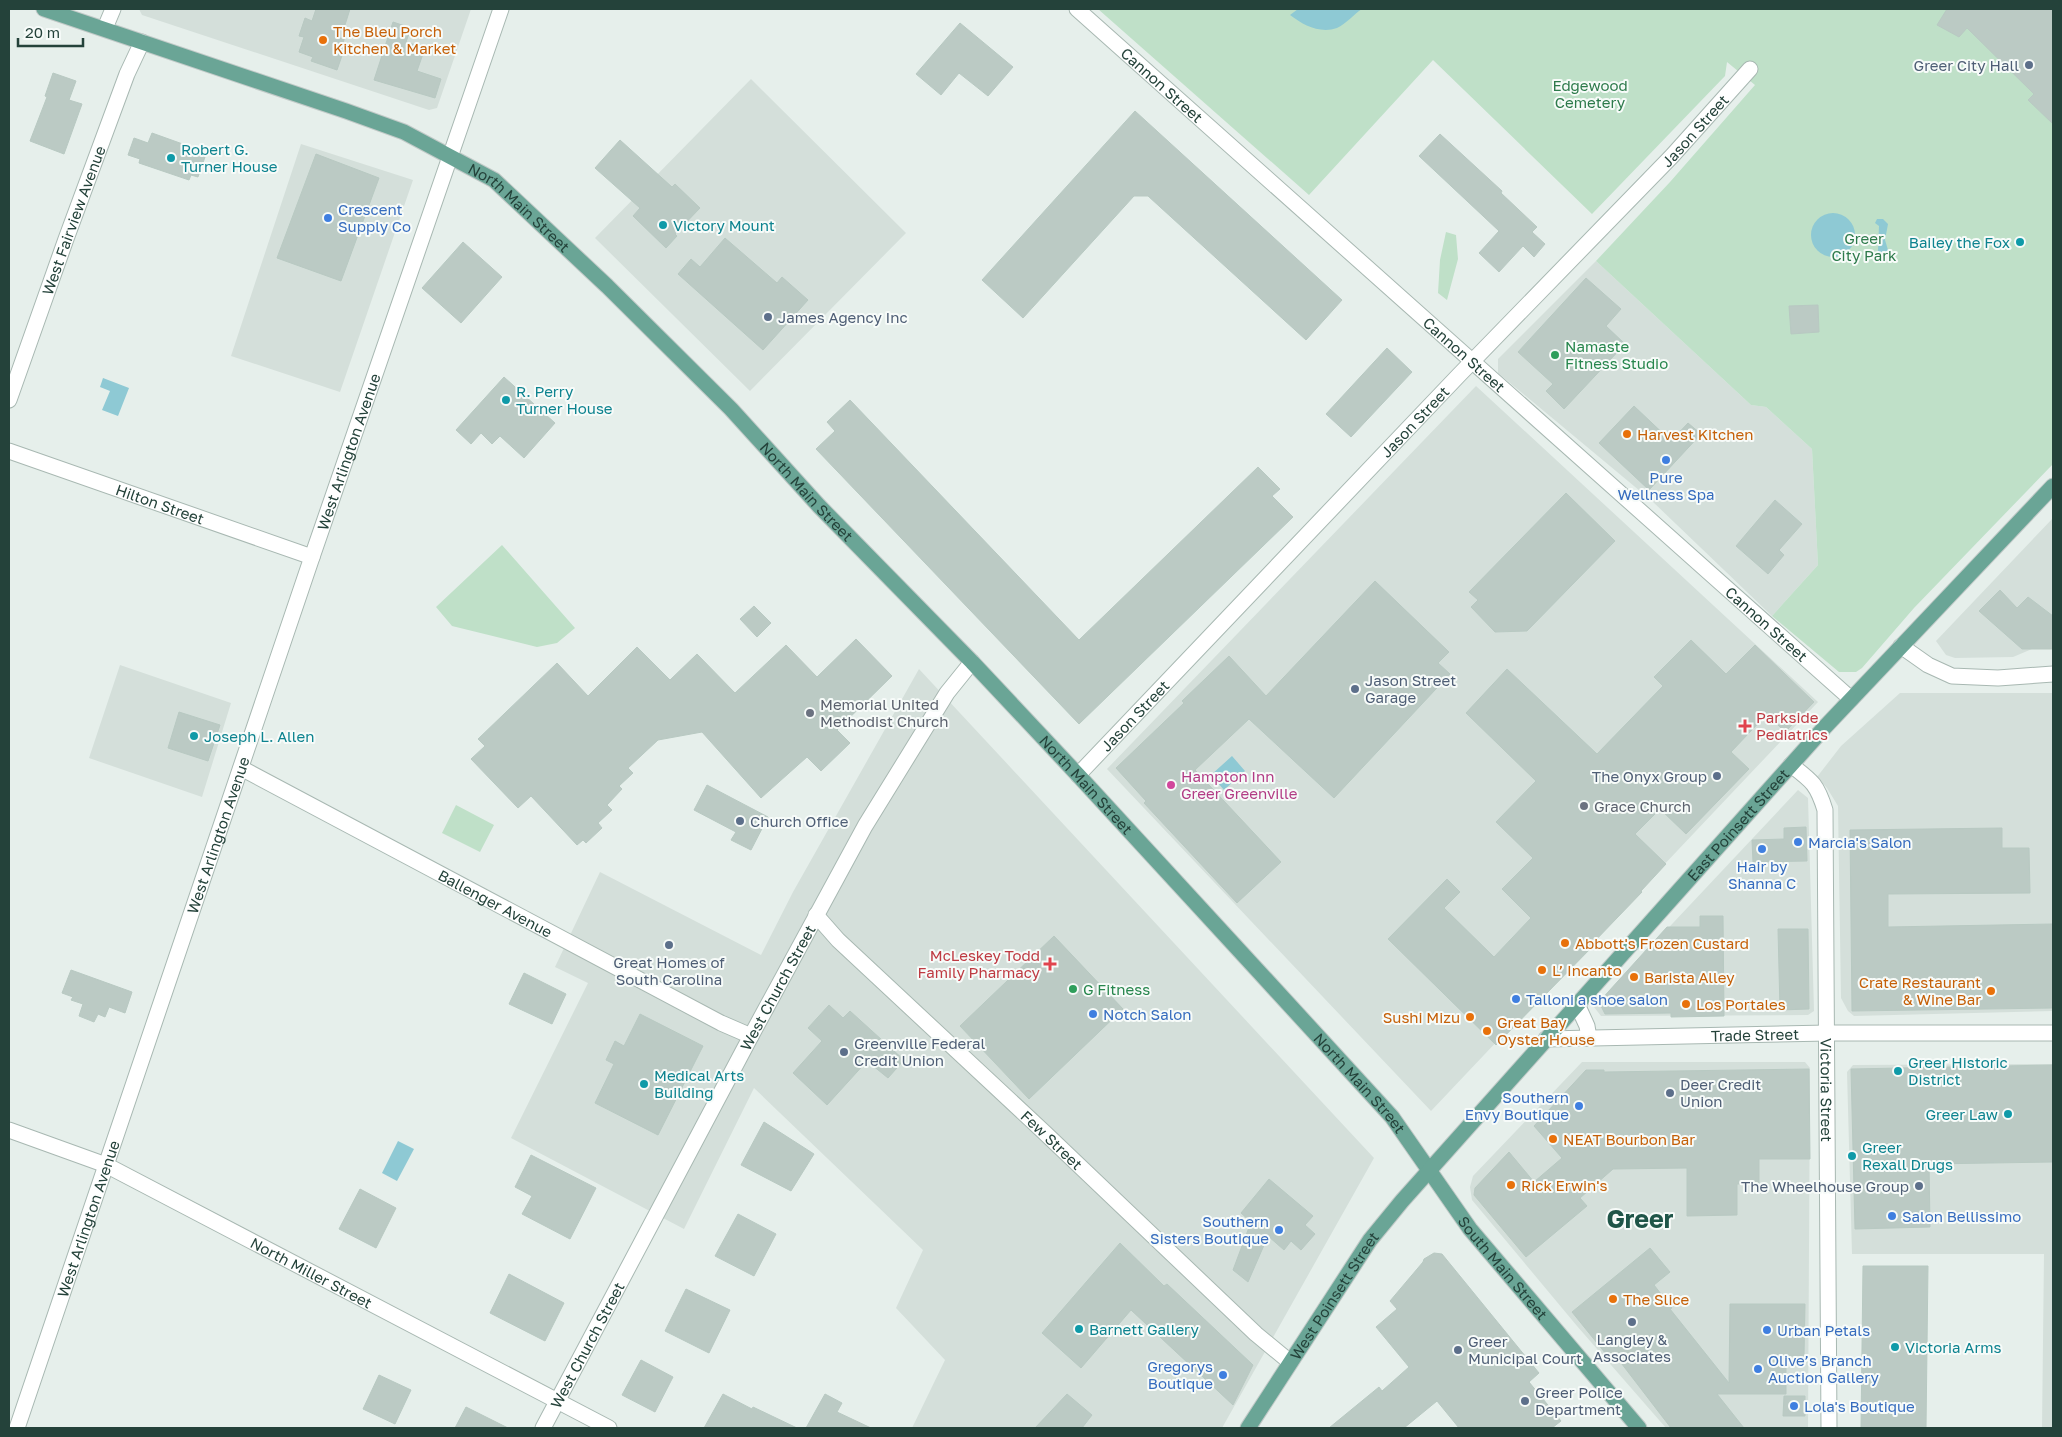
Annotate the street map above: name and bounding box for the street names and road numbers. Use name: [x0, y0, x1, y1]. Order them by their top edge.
street label: Cannon Street: [1117, 44, 1207, 126]
street label: Jason Street: [1658, 91, 1732, 171]
street label: West Fairview Avenue: [38, 143, 109, 297]
street label: North Main Street: [465, 159, 574, 256]
street label: Cannon Street: [1420, 313, 1509, 396]
street label: West Arlington Avenue: [313, 371, 384, 532]
street label: Jason Street: [1377, 382, 1453, 461]
street label: North Main Street: [756, 438, 857, 545]
street label: Hilton Street: [113, 480, 207, 528]
street label: Cannon Street: [1722, 583, 1811, 665]
street label: Jason Street: [1097, 676, 1173, 755]
street label: North Main Street: [1036, 731, 1137, 838]
street label: West Arlington Avenue: [183, 754, 253, 916]
street label: East Poinsett Street: [1683, 765, 1792, 884]
street label: Ballenger Avenue: [435, 865, 556, 941]
street label: West Church Street: [736, 922, 819, 1053]
street label: Trade Street: [1711, 1025, 1799, 1044]
street label: North Main Street: [1310, 1029, 1409, 1137]
street label: Victoria Street: [1817, 1038, 1836, 1142]
street label: Few Street: [1018, 1107, 1086, 1173]
street label: West Arlington Avenue: [53, 1138, 123, 1299]
street label: South Main Street: [1455, 1212, 1552, 1323]
street label: West Poinsett Street: [1286, 1228, 1382, 1363]
street label: North Miller Street: [248, 1233, 375, 1312]
street label: West Church Street: [546, 1279, 628, 1411]

